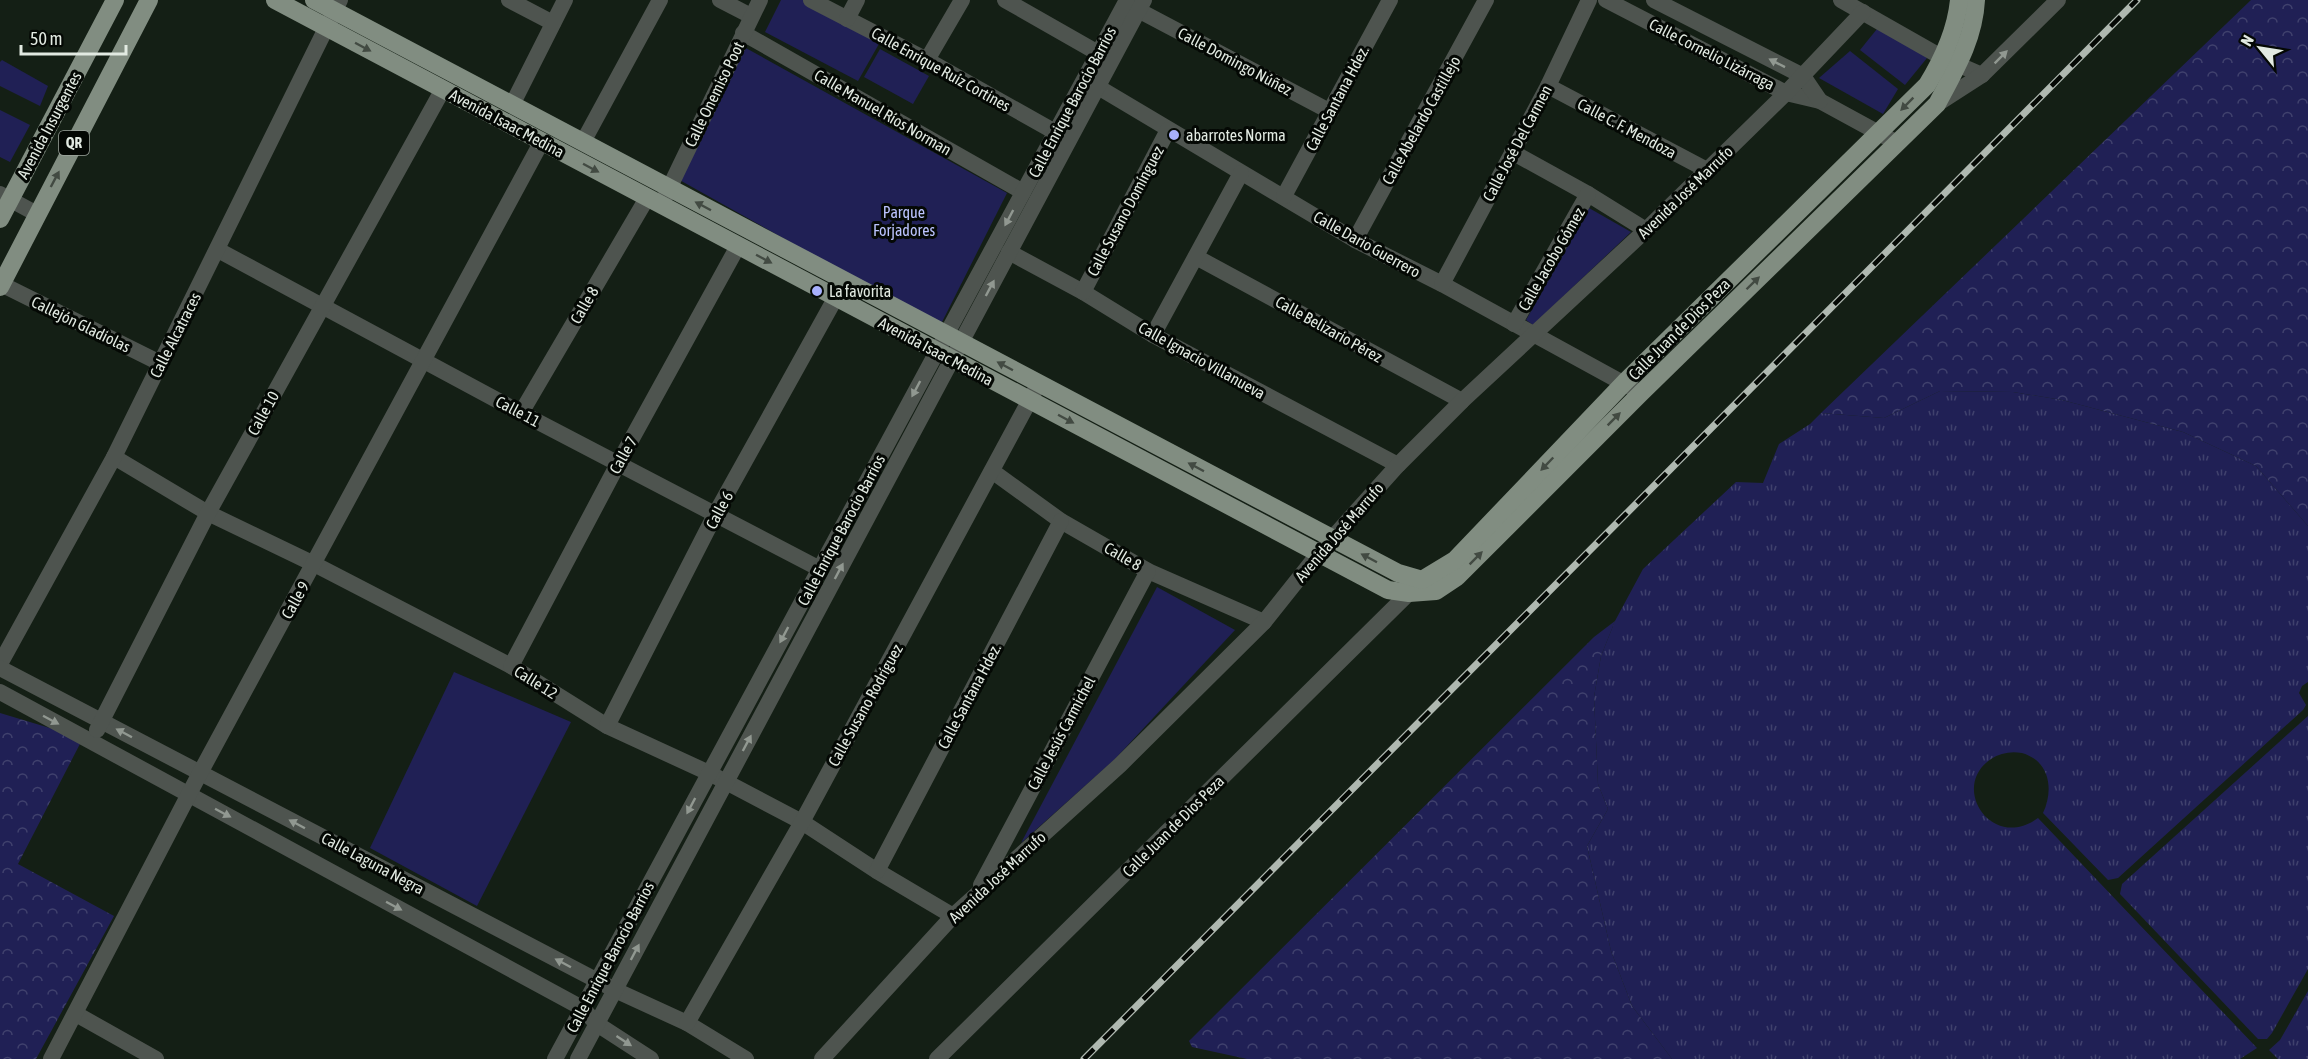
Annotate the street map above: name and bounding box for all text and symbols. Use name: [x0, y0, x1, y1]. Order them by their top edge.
street label: Calle Cornelio Lizárraga: [1646, 15, 1778, 94]
scale bar: [21, 18, 126, 56]
north arrow: [2230, 18, 2290, 78]
street label: Calle Enrique Ruíz Cortines: [868, 23, 1014, 116]
street label: Calle Enrique Barocio Barrios: [1025, 23, 1120, 181]
street label: Calle Domingo Núñez: [1175, 23, 1295, 100]
text: 50 m: [30, 28, 62, 49]
text: N: [2237, 32, 2257, 49]
street label: Calle Onemiso Poot: [681, 38, 747, 149]
one-way arrow: [355, 42, 372, 52]
street label: Calle Santana Hdez.: [1302, 42, 1372, 154]
one-way arrow: [1993, 50, 2007, 64]
street label: Calle Abelardo Castillejo: [1378, 53, 1465, 188]
one-way arrow: [1769, 59, 1786, 68]
street label: Calle Manuel Ríos Norman: [811, 65, 955, 159]
street label: Avenida Insurgentes: [13, 68, 86, 182]
street label: Calle José Del Carmen: [1479, 82, 1555, 204]
street label: Avenida Isaac Medina: [447, 85, 567, 161]
street label: Calle C. F. Mendoza: [1575, 94, 1679, 162]
one-way arrow: [1900, 97, 1915, 111]
place label: abarrotes Norma: [1186, 126, 1286, 144]
marker: abarrotes Norma: [1167, 128, 1181, 142]
road number: QR: [59, 131, 89, 155]
street label: Avenida José Marrufo: [1634, 142, 1736, 242]
street label: Calle Susano Domínguez: [1083, 143, 1168, 279]
one-way arrow: [583, 163, 600, 173]
one-way arrow: [50, 170, 60, 188]
one-way arrow: [694, 201, 711, 211]
park label: Parque Forjadores: [873, 203, 935, 240]
street label: Calle Jacobo Gómez: [1514, 204, 1588, 314]
street label: Calle Dario Guerrero: [1310, 207, 1424, 281]
one-way arrow: [1004, 210, 1014, 227]
one-way arrow: [755, 254, 772, 264]
street label: Calle Juan de Dios Peza: [1625, 275, 1733, 383]
one-way arrow: [1746, 276, 1761, 290]
one-way arrow: [985, 279, 995, 296]
place label: La favorita: [829, 282, 891, 300]
street label: Calle 8: [566, 283, 602, 327]
marker: La favorita: [810, 284, 824, 298]
street label: Calle Alcatraces: [146, 289, 204, 381]
street label: Callejón Gladiolas: [28, 292, 134, 357]
street label: Calle Belizario Pérez: [1273, 292, 1386, 366]
street label: Avenida Isaac Medina: [876, 313, 996, 389]
street label: Calle Ignacio Villanueva: [1135, 318, 1268, 403]
one-way arrow: [997, 361, 1014, 371]
one-way arrow: [911, 381, 921, 398]
street label: Calle 10: [244, 388, 282, 438]
street label: Calle 11: [493, 392, 543, 430]
one-way arrow: [1607, 412, 1621, 427]
one-way arrow: [1058, 414, 1075, 424]
street label: Calle 7: [605, 433, 641, 477]
street label: Calle Enrique Barocio Barrios: [794, 451, 889, 609]
one-way arrow: [1540, 457, 1554, 471]
one-way arrow: [1188, 462, 1205, 472]
street label: Avenida José Marrufo: [1291, 479, 1387, 585]
street label: Calle 6: [702, 488, 736, 532]
street label: Calle 8: [1101, 538, 1145, 574]
one-way arrow: [1469, 551, 1483, 565]
one-way arrow: [1360, 553, 1377, 563]
one-way arrow: [834, 562, 844, 579]
street label: Calle 9: [277, 578, 313, 622]
one-way arrow: [779, 627, 789, 644]
street label: Calle Santana Hdez.: [934, 640, 1004, 752]
street label: Calle Susano Rodríguez: [824, 641, 907, 770]
street label: Calle 12: [511, 662, 561, 702]
street label: Calle Jesús Carmichel: [1024, 673, 1099, 793]
one-way arrow: [43, 715, 60, 725]
one-way arrow: [115, 728, 132, 738]
one-way arrow: [742, 734, 752, 751]
street label: Calle Juan de Dios Peza: [1119, 772, 1227, 880]
one-way arrow: [686, 798, 696, 815]
one-way arrow: [215, 808, 232, 818]
one-way arrow: [288, 819, 306, 829]
street label: Calle Laguna Negra: [318, 828, 427, 898]
street label: Avenida José Marrufo: [945, 828, 1049, 926]
street label: Calle Enrique Barocio Barrios: [563, 878, 658, 1036]
one-way arrow: [386, 901, 403, 911]
one-way arrow: [630, 943, 640, 960]
one-way arrow: [554, 958, 572, 968]
one-way arrow: [615, 1036, 632, 1047]

